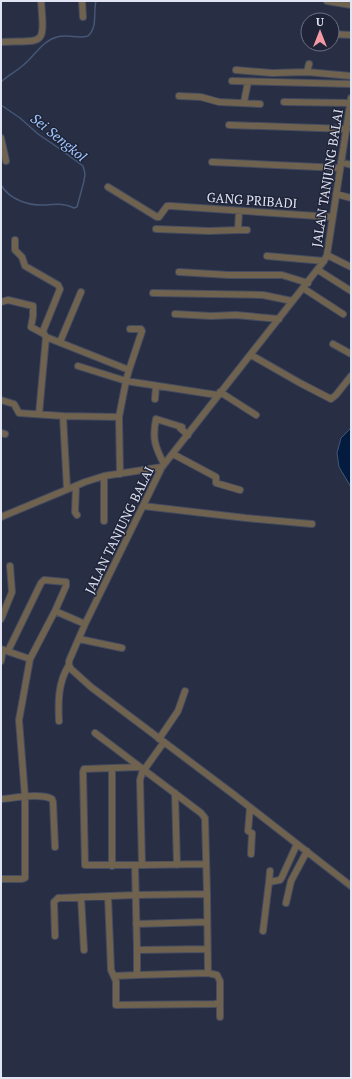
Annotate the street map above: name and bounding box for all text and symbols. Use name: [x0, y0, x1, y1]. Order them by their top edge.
north arrow: [300, 12, 340, 52]
text: U: [316, 15, 324, 29]
street label: JALAN TANJUNG BALAI: [307, 108, 347, 248]
water label: Sei Sengkol: [27, 109, 91, 166]
street label: GANG PRIBADI: [206, 188, 298, 212]
street label: JALAN TANJUNG BALAI: [80, 463, 158, 597]

